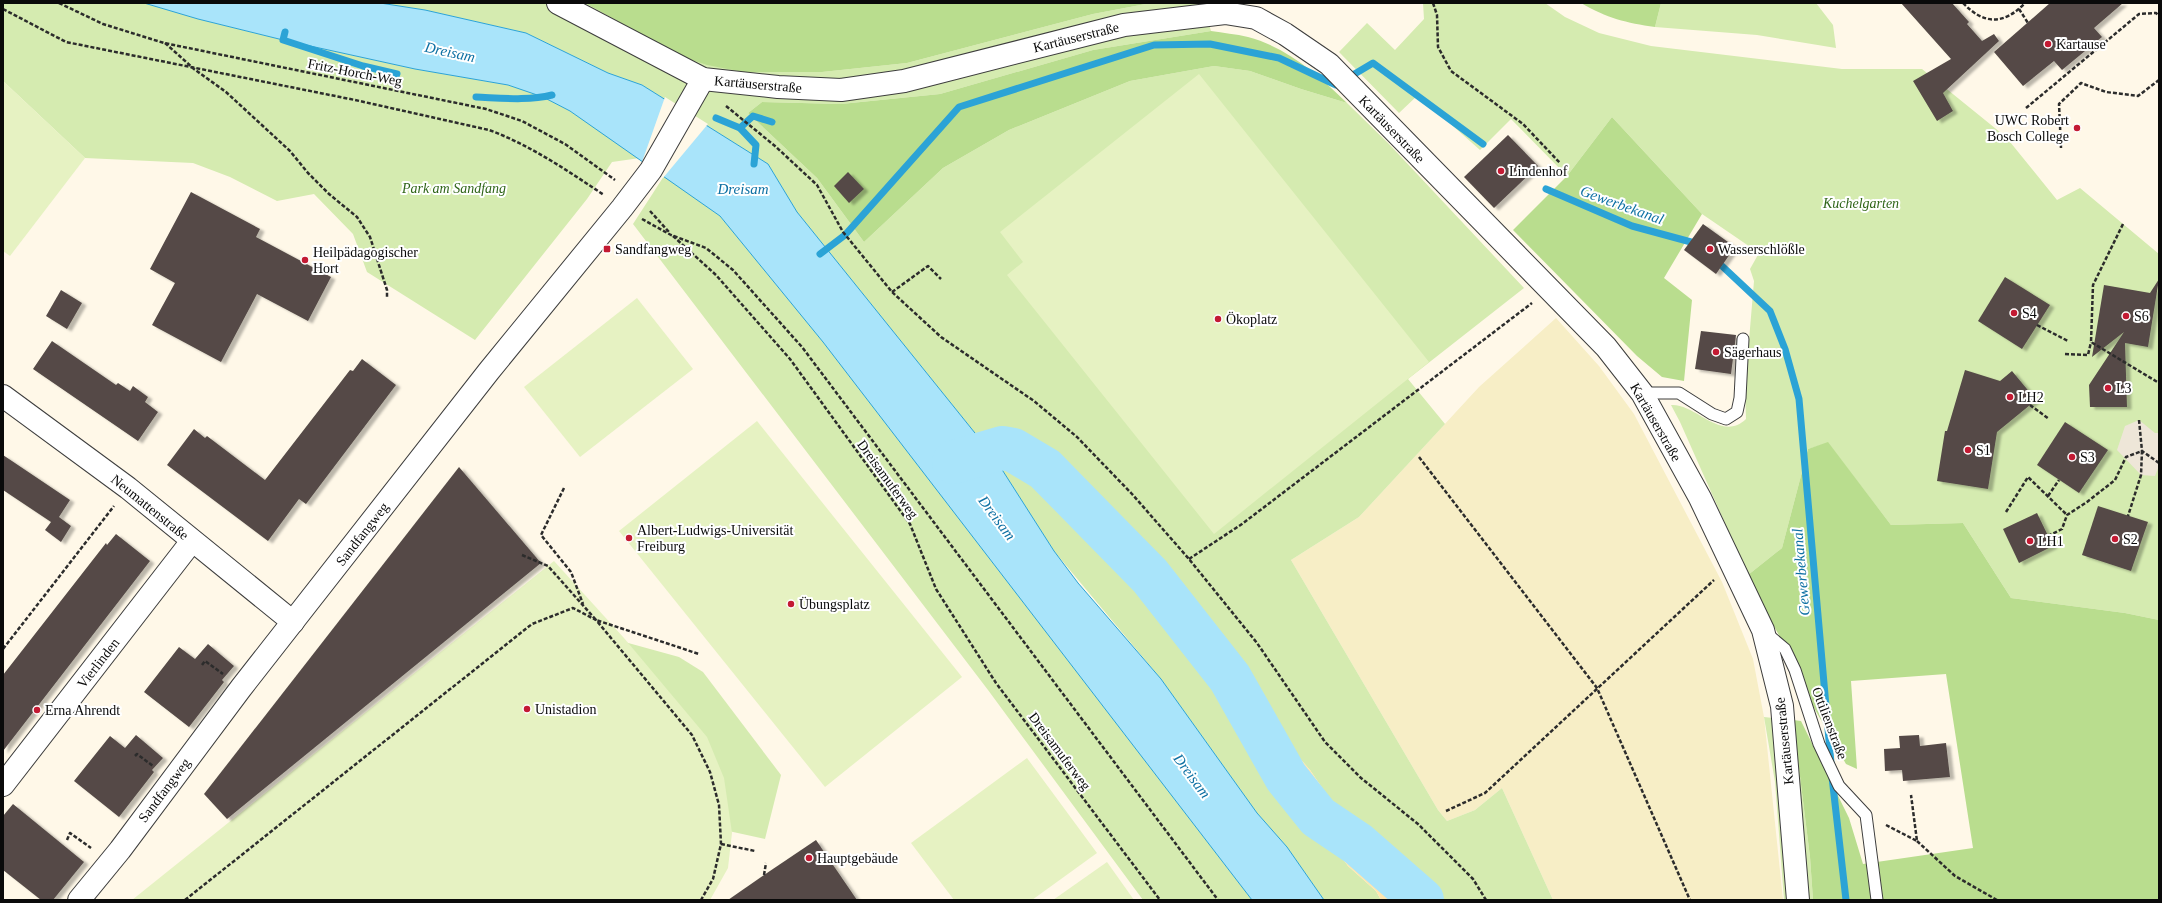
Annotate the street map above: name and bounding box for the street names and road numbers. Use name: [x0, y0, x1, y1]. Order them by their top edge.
street label: Kartäuserstraße: [1032, 20, 1121, 55]
street label: Fritz-Horch-Weg: [306, 56, 403, 89]
street label: Kartäuserstraße: [714, 73, 802, 96]
street label: Kartäuserstraße: [1356, 93, 1428, 166]
street label: Kartäuserstraße: [1627, 380, 1684, 464]
street label: Dreisamuferweg: [854, 437, 921, 521]
street label: Neumattenstraße: [108, 472, 191, 543]
street label: Sandfangweg: [333, 500, 392, 569]
street label: Vierlinden: [74, 635, 122, 691]
street label: Ottilienstraße: [1809, 685, 1850, 761]
street label: Kartäuserstraße: [1772, 696, 1797, 785]
street label: Dreisamuferweg: [1026, 710, 1094, 793]
street label: Sandfangweg: [135, 755, 193, 825]

